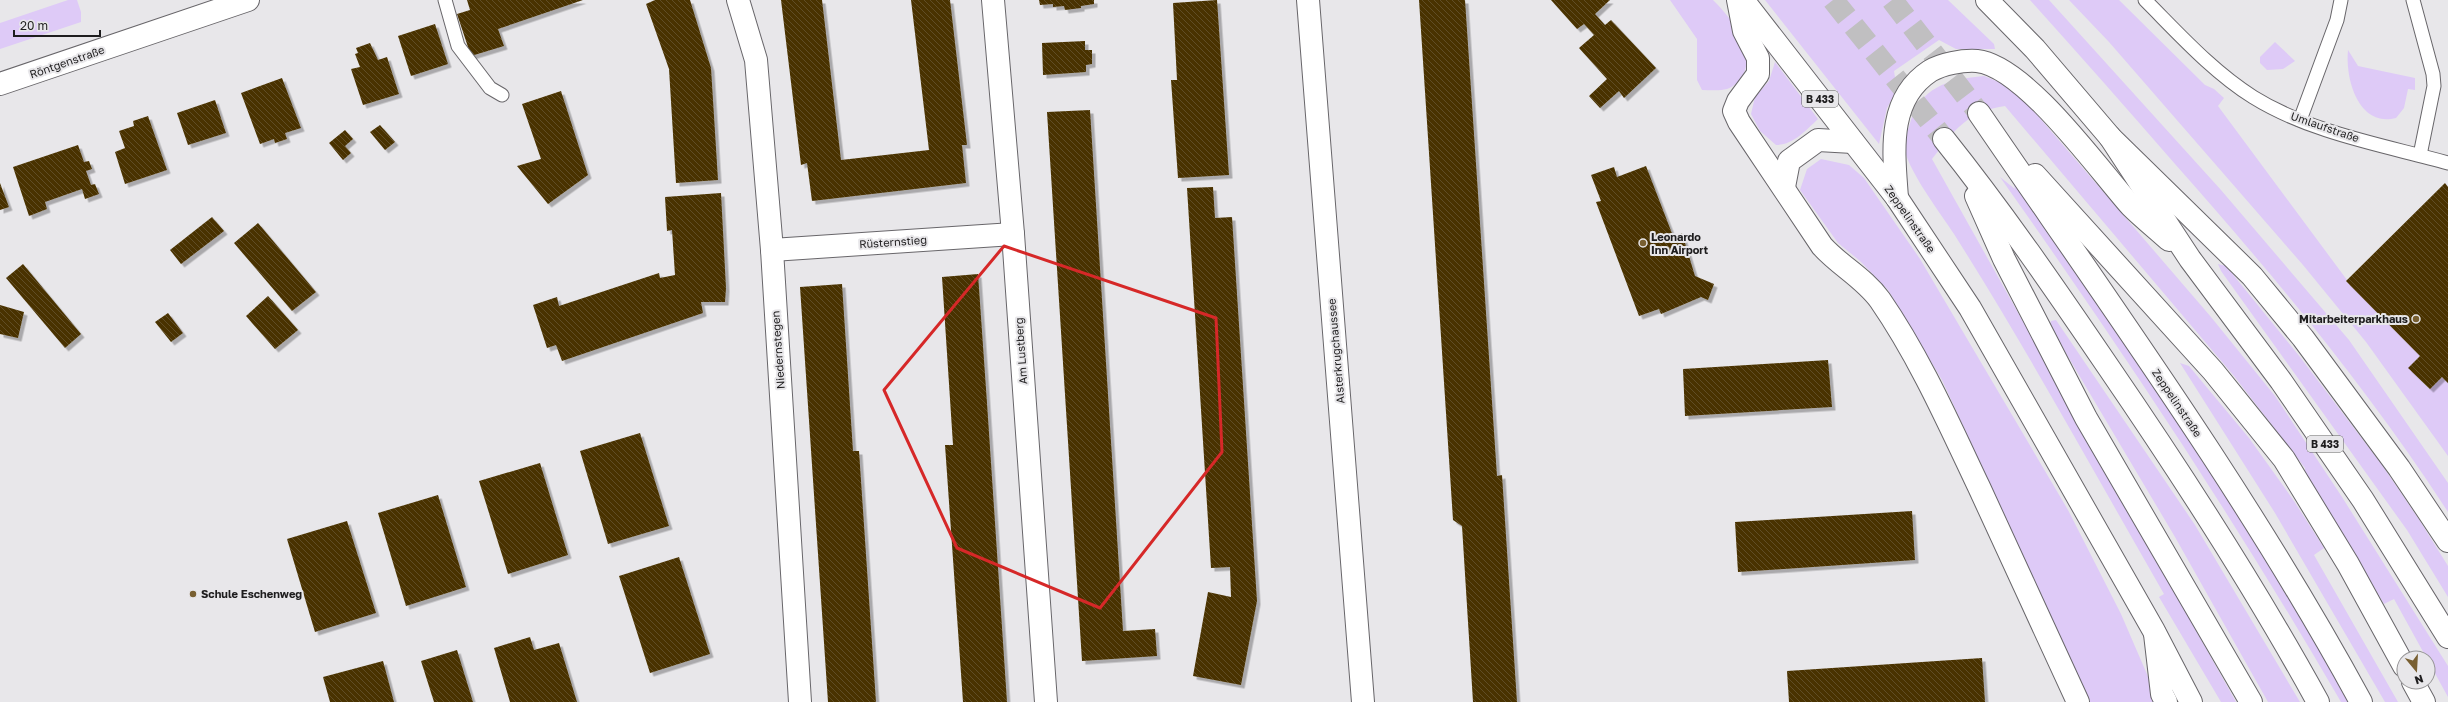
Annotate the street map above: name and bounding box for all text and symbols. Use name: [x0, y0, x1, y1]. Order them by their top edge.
scale bar: [14, 12, 100, 38]
text: 20 m: [20, 18, 48, 33]
street label: Röntgenstraße: [28, 43, 106, 80]
road number: B 433: [1802, 91, 1838, 107]
street label: Umlaufstraße: [2289, 109, 2361, 144]
street label: Zeppelinstraße: [1882, 183, 1938, 255]
place label: Leonardo Inn Airport: [1651, 230, 1709, 256]
street label: Rüsternstieg: [859, 233, 927, 250]
marker: Leonardo Inn Airport: [1638, 238, 1648, 248]
street label: Alsterkrugchaussee: [1324, 298, 1347, 404]
street label: Niedernstegen: [768, 310, 787, 390]
place label: Mitarbeiterparkhaus: [2299, 312, 2408, 325]
marker: Mitarbeiterparkhaus: [2411, 314, 2421, 324]
street label: Am Lustberg: [1012, 317, 1029, 385]
street label: Zeppelinstraße: [2150, 366, 2205, 439]
road number: B 433: [2307, 436, 2343, 452]
place label: Schule Eschenweg: [201, 587, 302, 600]
marker: Schule Eschenweg: [188, 589, 198, 599]
north arrow: [2396, 650, 2436, 690]
text: N: [2413, 673, 2425, 687]

